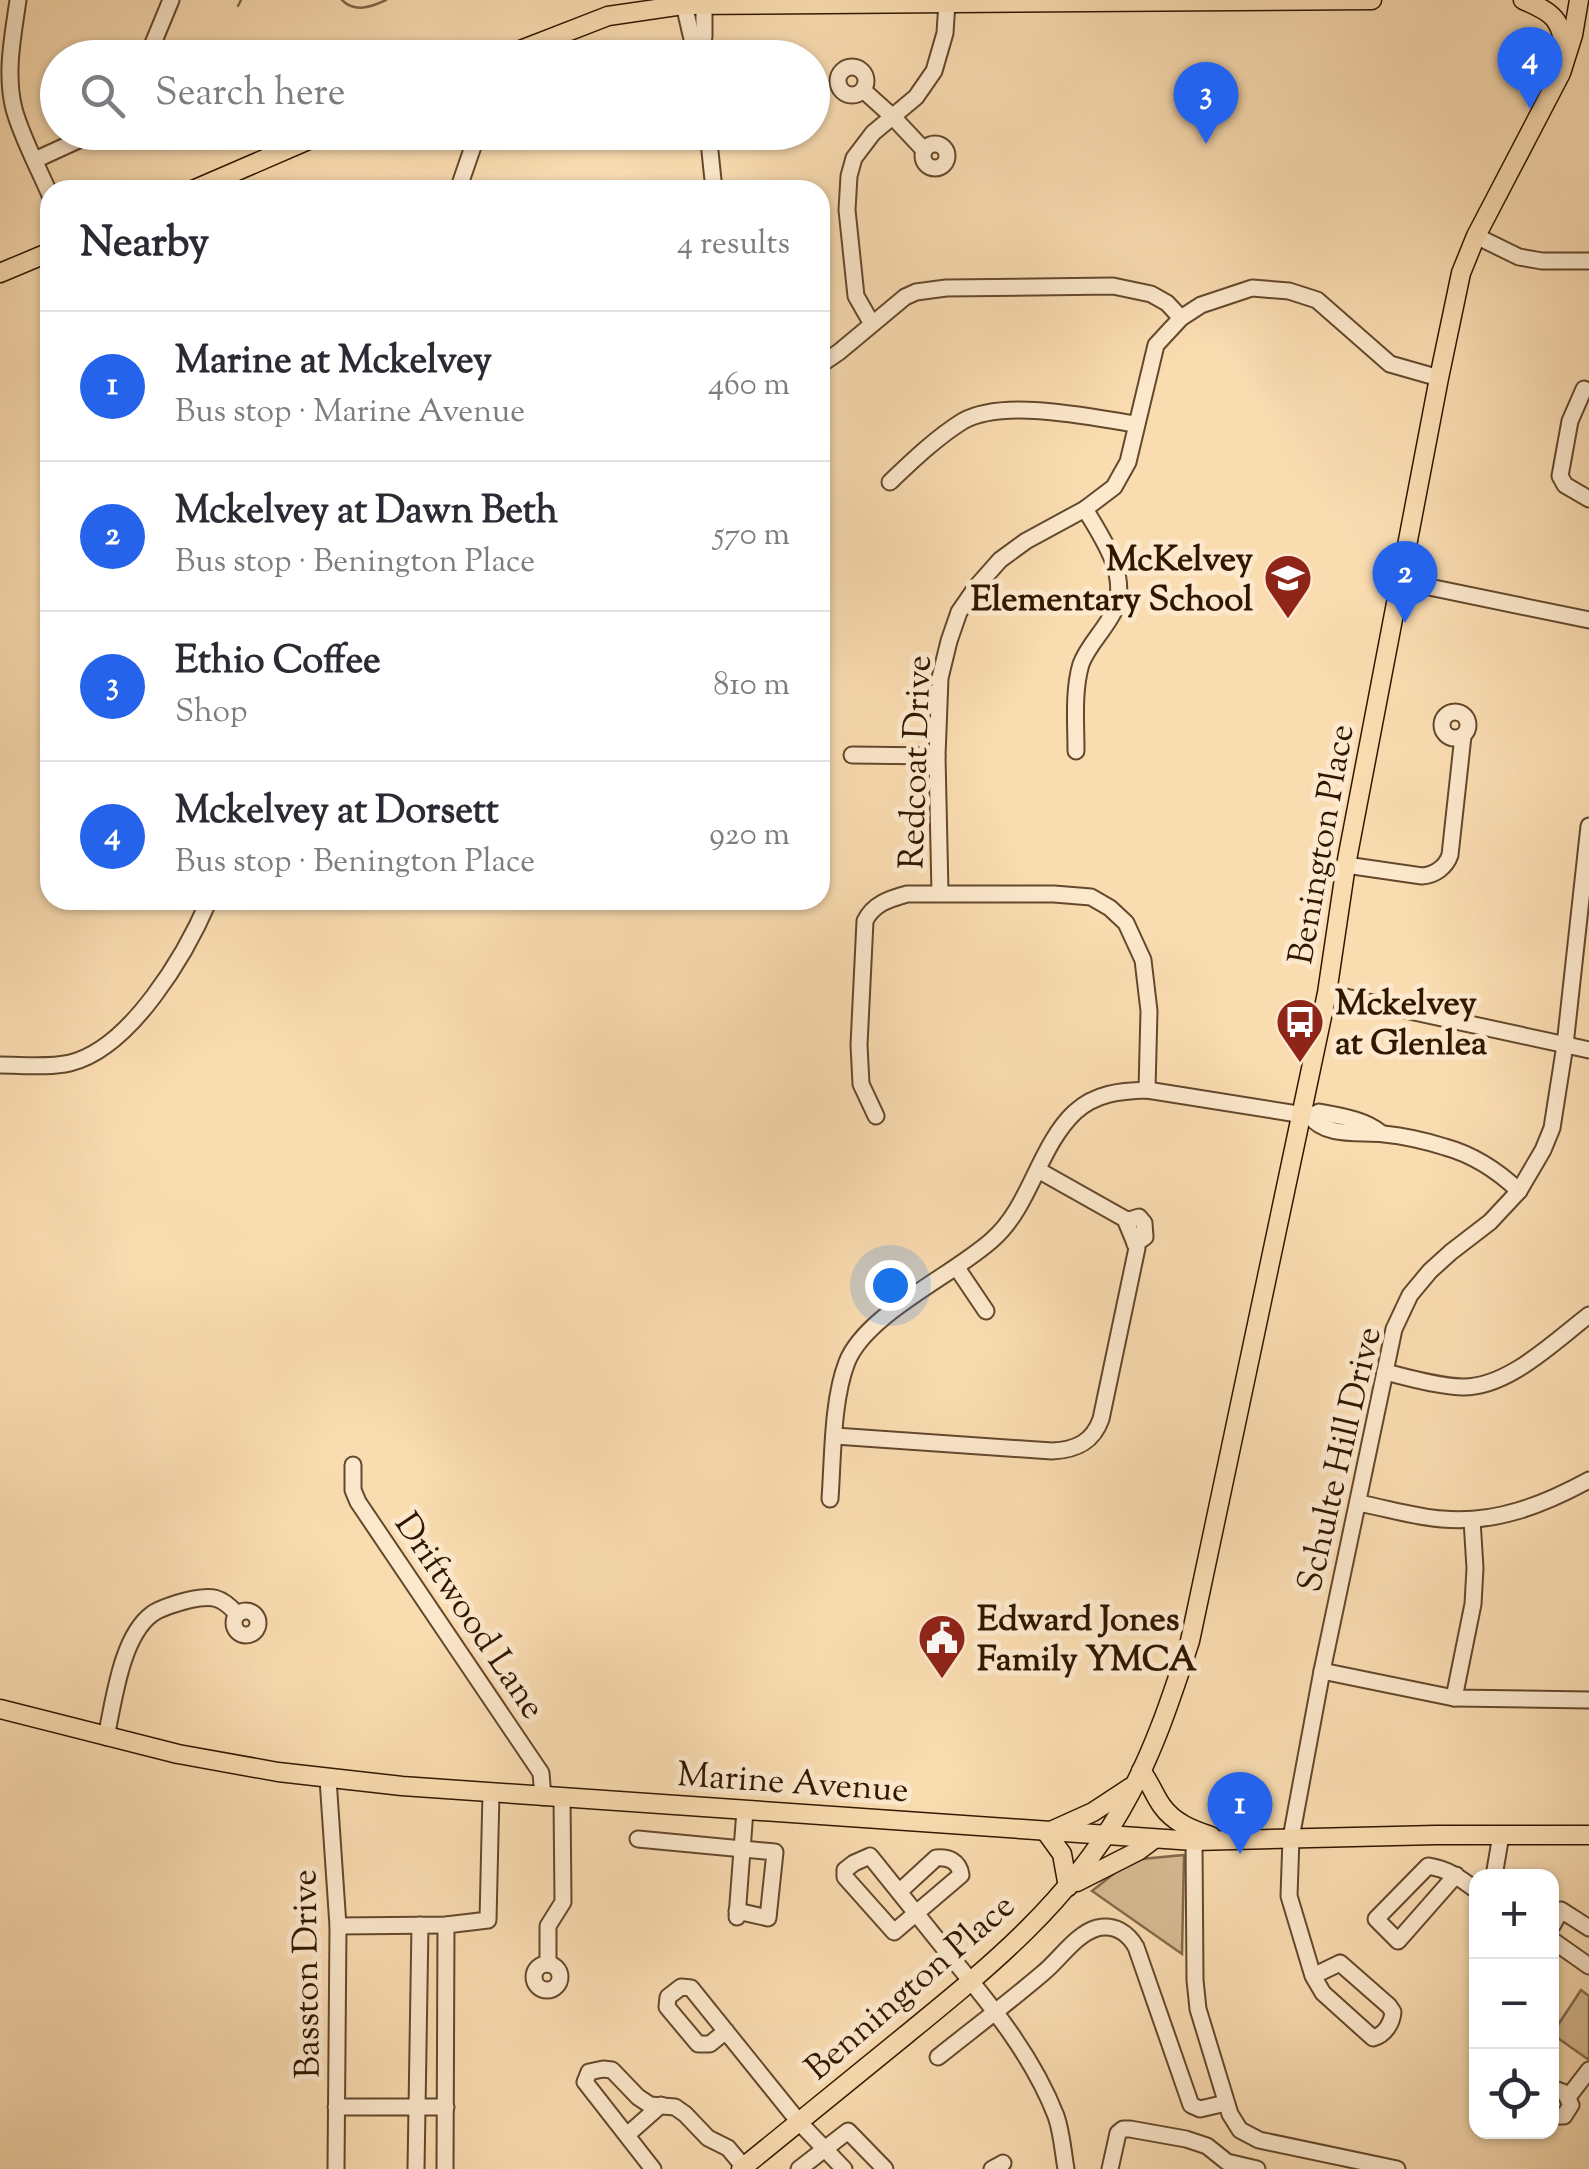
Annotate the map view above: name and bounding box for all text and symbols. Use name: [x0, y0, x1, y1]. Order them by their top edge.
pin: 4: [1498, 27, 1562, 109]
search box: [40, 40, 830, 150]
pin: 3: [1174, 62, 1238, 144]
icon: search: [75, 68, 130, 123]
text: Search here: [155, 68, 346, 122]
text: Nearby: [80, 215, 209, 275]
text: 4 results: [677, 222, 790, 268]
text: Marine at Mckelvey: [175, 336, 492, 390]
text: 1: [107, 363, 118, 409]
text: 460 m: [708, 363, 790, 409]
text: Bus stop · Marine Avenue: [175, 390, 525, 436]
text: Mckelvey at Dawn Beth: [175, 486, 558, 540]
text: 2: [105, 513, 120, 559]
text: 570 m: [713, 513, 790, 559]
place label: McKelvey Elementary School: [971, 536, 1254, 627]
text: Bus stop · Benington Place: [175, 540, 535, 586]
pin: 2: [1372, 540, 1438, 623]
school or university icon: McKelvey Elementary School: [1262, 552, 1314, 620]
text: Ethio Coffee: [175, 636, 381, 690]
street label: Redcoat Drive: [888, 654, 947, 870]
text: 3: [106, 663, 119, 709]
text: 810 m: [713, 663, 790, 709]
text: Shop: [175, 690, 247, 736]
street label: Benington Place: [1277, 721, 1370, 969]
text: Mckelvey at Dorsett: [175, 786, 499, 840]
text: 4: [104, 813, 121, 859]
text: 920 m: [709, 813, 790, 859]
text: Bus stop · Benington Place: [175, 840, 535, 886]
place label: Mckelvey at Glenlea: [1335, 980, 1487, 1071]
bus stop icon: Mckelvey at Glenlea: [1274, 996, 1326, 1064]
your location: [865, 1260, 916, 1311]
street label: Schulte Hill Drive: [1286, 1322, 1397, 1597]
street label: Driftwood Lane: [380, 1503, 556, 1730]
place label: Edward Jones Family YMCA: [977, 1596, 1197, 1687]
public building icon: Edward Jones Family YMCA: [916, 1612, 968, 1680]
street label: Marine Avenue: [675, 1751, 910, 1818]
pin: 1: [1208, 1772, 1272, 1854]
street label: Basston Drive: [281, 1869, 336, 2079]
map controls: [1469, 1869, 1559, 2139]
button: +: [1469, 1869, 1559, 1959]
street label: Bennington Place: [795, 1883, 1028, 2094]
button: −: [1469, 1959, 1559, 2049]
button: locate: [1469, 2049, 1559, 2139]

